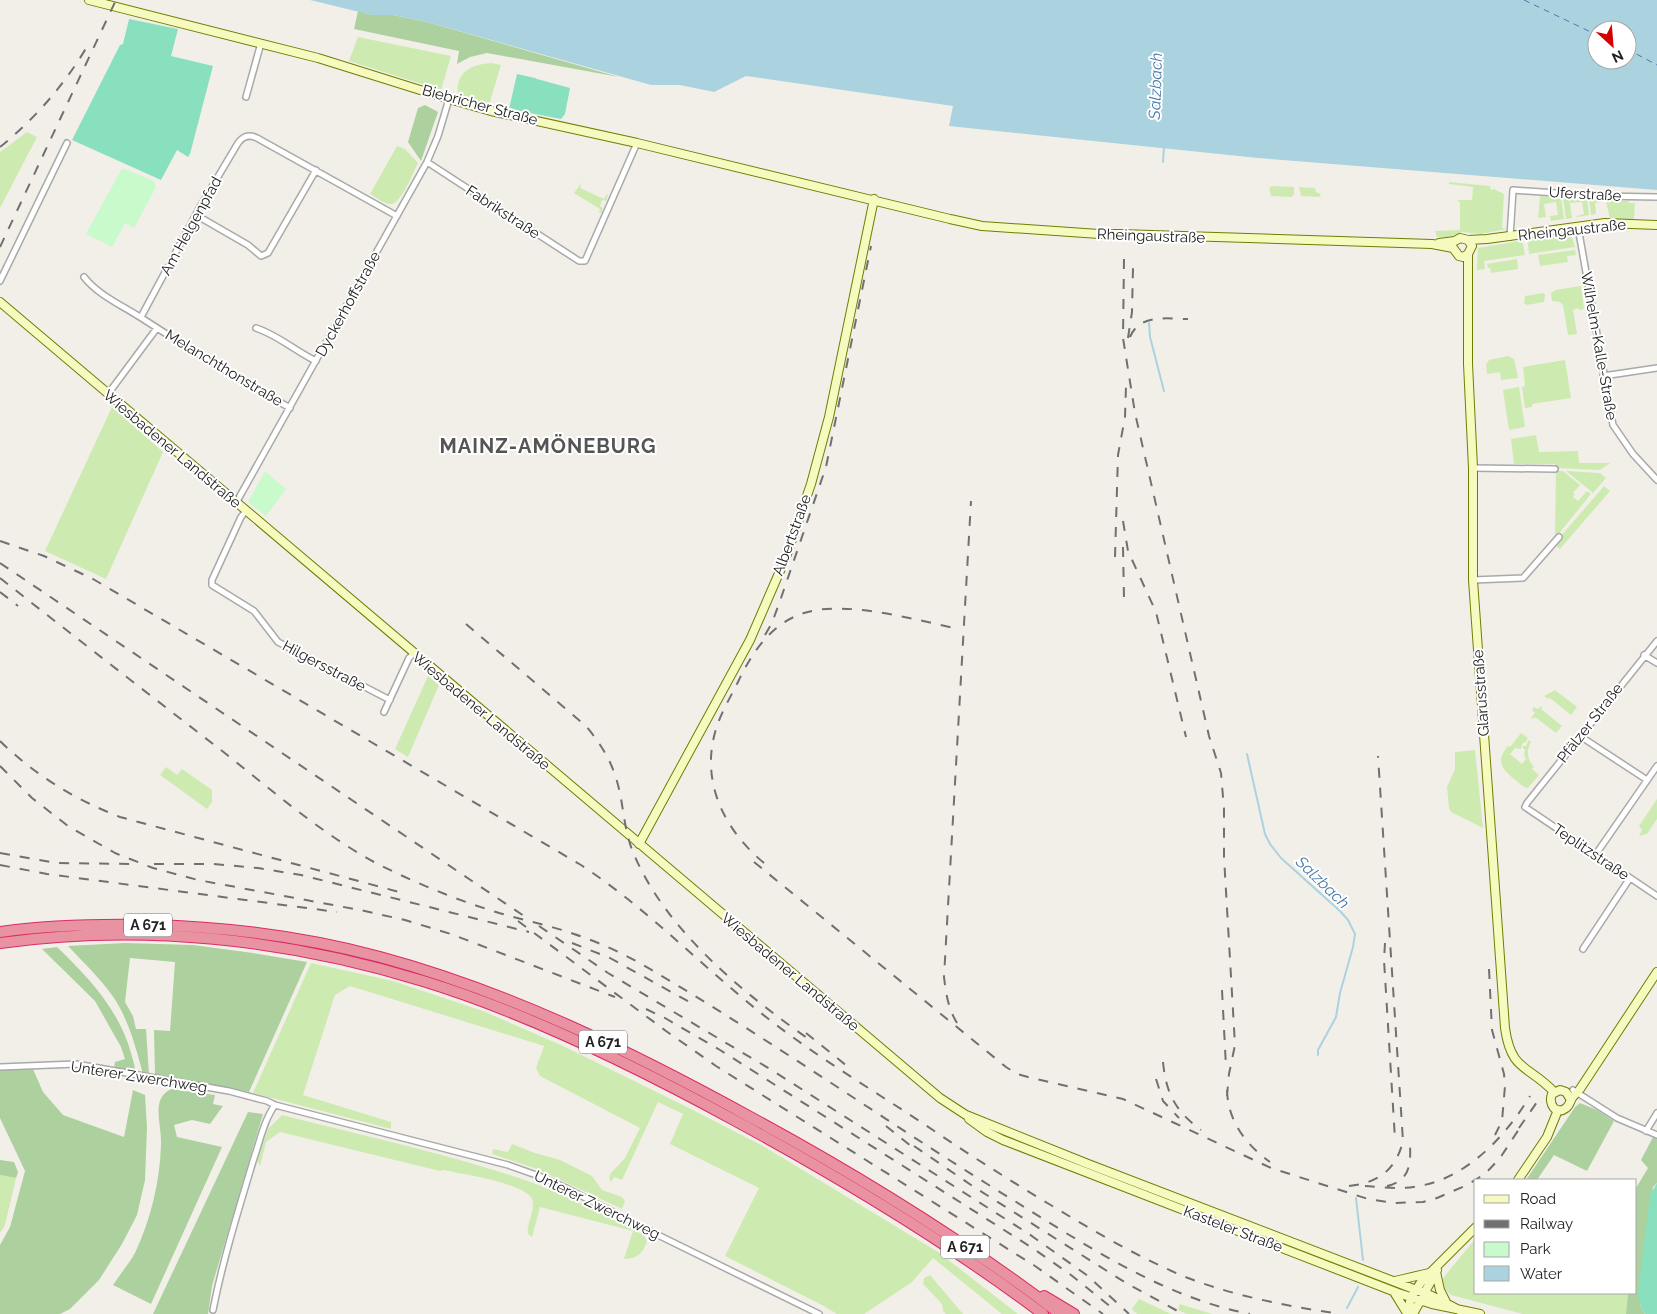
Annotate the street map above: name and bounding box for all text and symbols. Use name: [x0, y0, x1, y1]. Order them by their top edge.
north arrow: [1587, 20, 1637, 70]
text: N: [1609, 47, 1626, 66]
water label: Salzbach: [1145, 52, 1166, 121]
street label: Biebricher Straße: [420, 81, 540, 129]
street label: Am Helgenpfad: [156, 174, 226, 278]
street label: Fabrikstraße: [463, 181, 544, 243]
street label: Uferstraße: [1548, 183, 1622, 205]
street label: Rheingaustraße: [1517, 215, 1627, 245]
street label: Rheingaustraße: [1097, 225, 1206, 247]
street label: Dyckerhoffstraße: [312, 248, 384, 360]
street label: Wilhelm-Kalle-Straße: [1577, 270, 1621, 422]
street label: Melanchthonstraße: [162, 326, 286, 410]
street label: Wiesbadener Landstraße: [99, 386, 245, 512]
district label: MAINZ-AMÖNEBURG: [439, 434, 657, 458]
street label: Albertstraße: [769, 492, 815, 578]
street label: Hilgersstraße: [279, 637, 369, 696]
street label: Wiesbadener Landstraße: [408, 648, 554, 774]
street label: Glarusstraße: [1469, 649, 1493, 737]
street label: Pfälzer Straße: [1553, 680, 1627, 766]
street label: Teplitzstraße: [1549, 820, 1633, 884]
water label: Salzbach: [1291, 852, 1353, 913]
street label: Wiesbadener Landstraße: [717, 909, 863, 1035]
road number: A 671: [124, 914, 172, 936]
road number: A 671: [579, 1030, 627, 1054]
street label: Unterer Zwerchweg: [69, 1057, 209, 1097]
street label: Unterer Zwerchweg: [531, 1167, 663, 1243]
legend: [1474, 1179, 1637, 1294]
text: Road: [1520, 1190, 1556, 1208]
street label: Kasteler Straße: [1181, 1202, 1285, 1256]
text: Railway: [1520, 1215, 1573, 1233]
road number: A 671: [941, 1236, 989, 1258]
text: Park: [1520, 1240, 1551, 1258]
text: Water: [1520, 1265, 1563, 1283]

